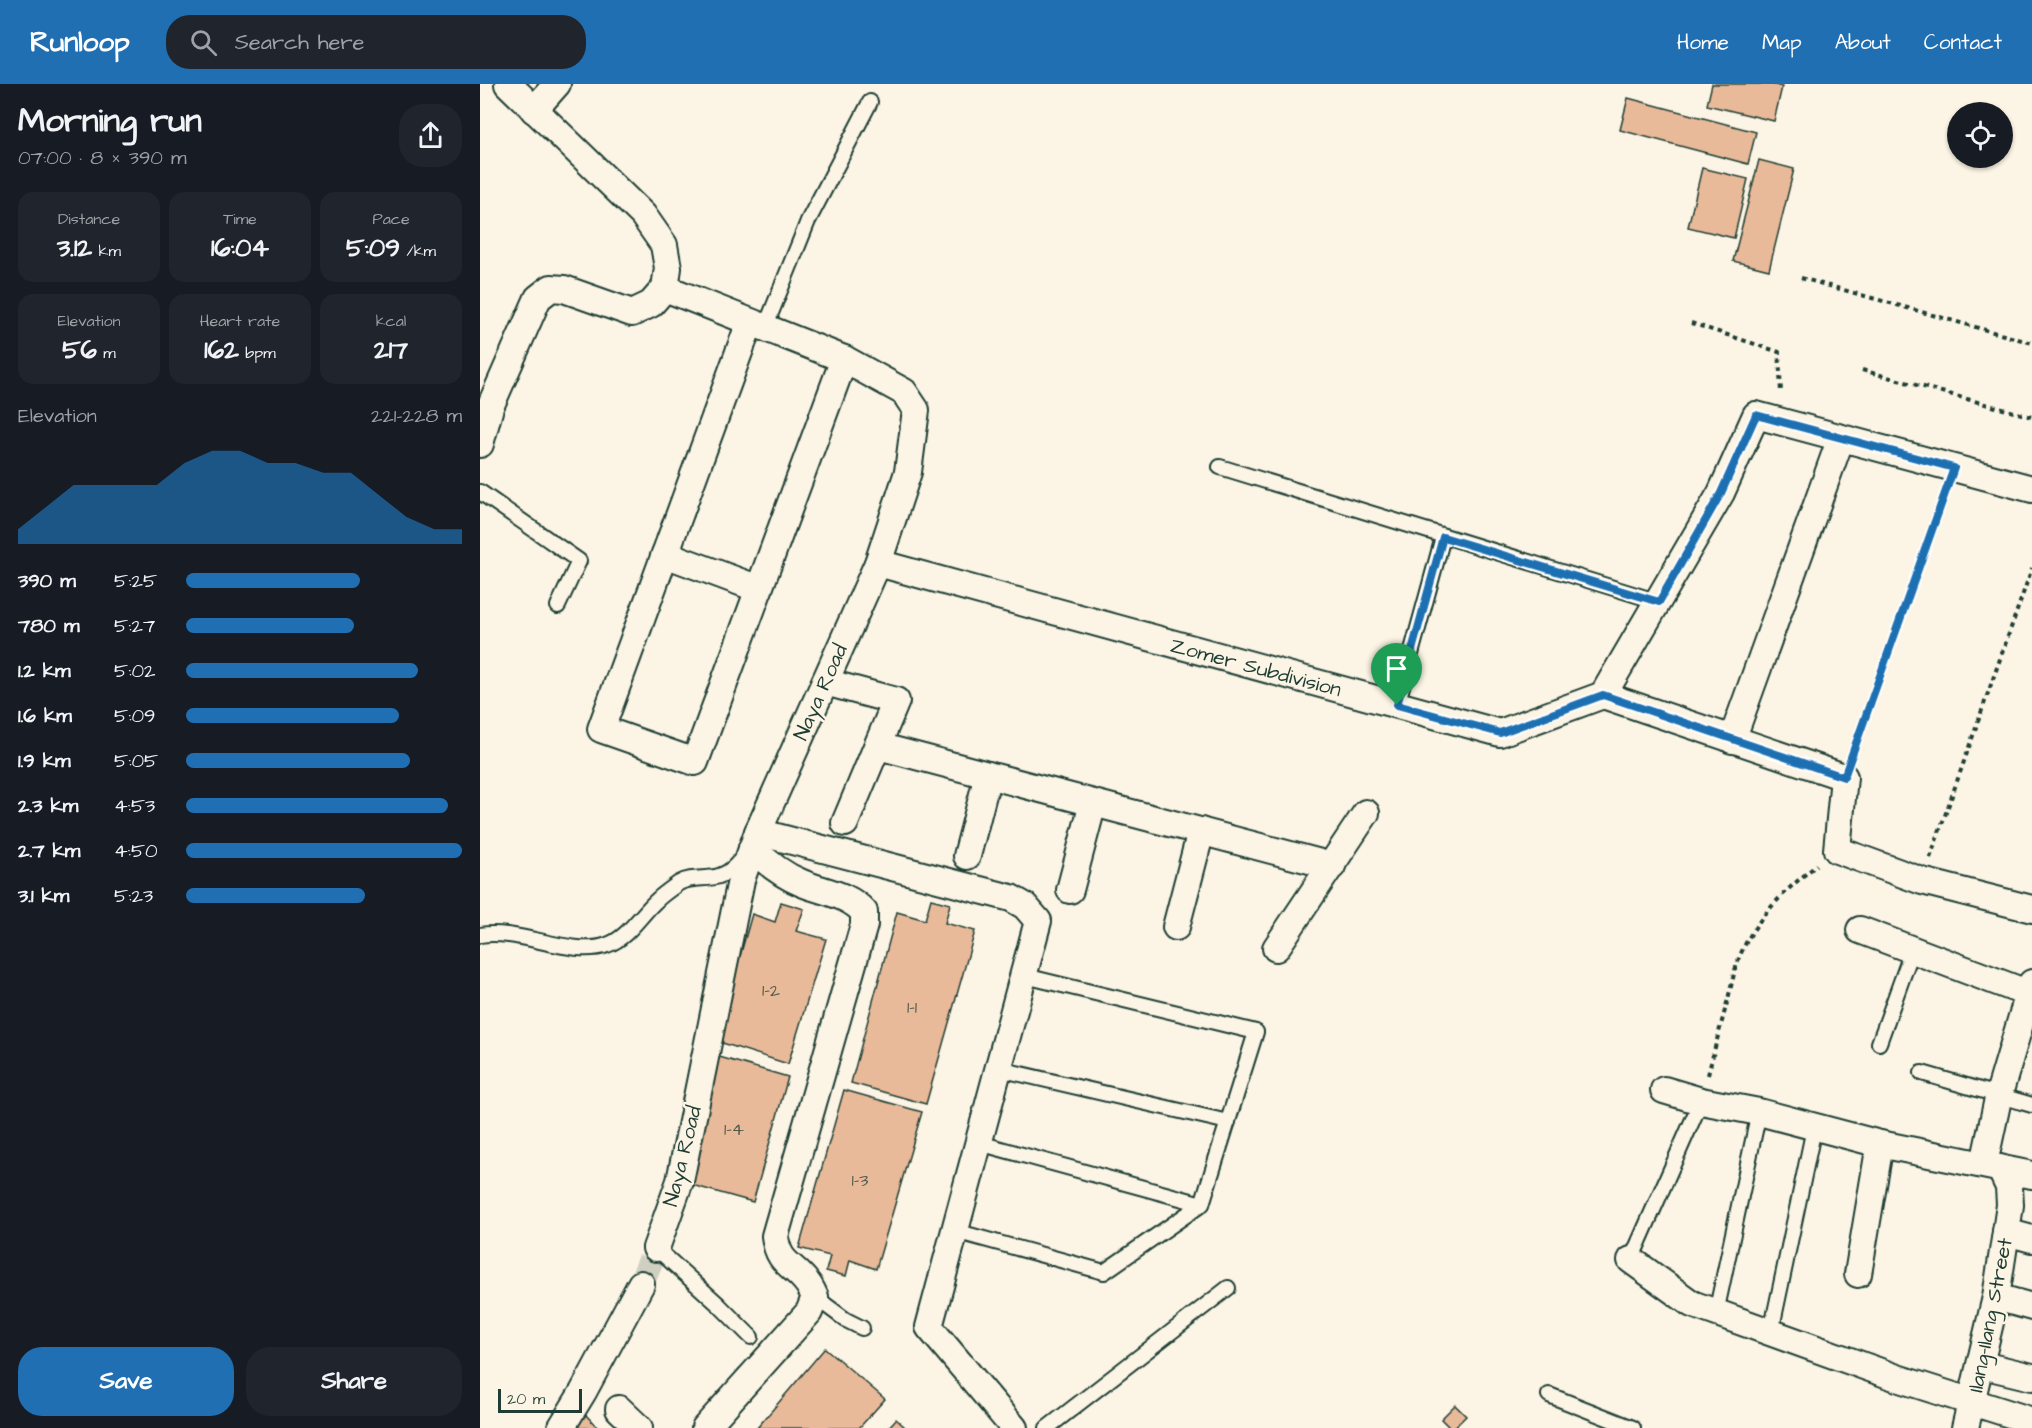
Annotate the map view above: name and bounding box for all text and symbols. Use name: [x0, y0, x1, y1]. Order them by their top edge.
search box: [166, 15, 586, 69]
text: Runloop: [30, 23, 130, 62]
icon: search: [187, 26, 220, 59]
text: Search here: [235, 27, 365, 58]
text: Home: [1677, 28, 1729, 57]
text: Map: [1762, 28, 1802, 57]
text: About: [1835, 28, 1891, 57]
text: Contact: [1924, 28, 2002, 57]
text: Morning run: [18, 98, 202, 144]
map controls: [1947, 102, 2013, 168]
button: locate: [1947, 102, 2013, 168]
button: share: [399, 104, 462, 167]
text: 07:00 · 8 × 390 m: [18, 144, 186, 172]
text: Distance: [58, 208, 120, 230]
text: Time: [223, 208, 257, 230]
text: Pace: [372, 208, 410, 230]
text: 3.12: [57, 230, 92, 266]
text: 16:04: [211, 230, 269, 266]
text: 5:09: [346, 230, 400, 266]
text: km: [92, 240, 121, 262]
text: /km: [400, 240, 436, 262]
text: Elevation: [58, 310, 120, 332]
text: Heart rate: [200, 310, 280, 332]
text: kcal: [376, 310, 406, 332]
text: 56: [62, 332, 97, 368]
text: 162: [204, 332, 239, 368]
text: 217: [374, 332, 408, 368]
text: m: [97, 342, 116, 364]
text: bpm: [239, 342, 276, 364]
text: Elevation: [18, 402, 97, 430]
text: 221–228 m: [371, 402, 462, 430]
text: 390 m: [18, 567, 76, 595]
text: 5:25: [114, 567, 157, 595]
text: 780 m: [18, 612, 79, 640]
text: 5:27: [114, 612, 155, 640]
street label: Zomer Subdivision: [1167, 631, 1345, 704]
street label: Naya Road: [786, 639, 857, 746]
pin: [1371, 643, 1422, 705]
icon: arrive: [1380, 652, 1413, 685]
text: 1.2 km: [18, 657, 71, 685]
text: 5:02: [114, 657, 156, 685]
text: 1.6 km: [18, 702, 72, 730]
text: 5:09: [114, 702, 156, 730]
text: 1.9 km: [18, 747, 71, 775]
text: 5:05: [114, 747, 158, 775]
text: 2.3 km: [18, 792, 78, 820]
text: 4:53: [114, 792, 155, 820]
text: 2.7 km: [18, 837, 80, 865]
text: 4:50: [114, 837, 158, 865]
text: 3.1 km: [18, 882, 69, 910]
text: 5:23: [114, 882, 153, 910]
house number: 1-2: [762, 978, 781, 1003]
house number: 1-1: [907, 995, 917, 1020]
street label: Naya Road: [656, 1103, 711, 1210]
house number: 1-4: [724, 1117, 744, 1142]
house number: 1-3: [851, 1168, 869, 1193]
street label: Ilang-Ilang Street: [1961, 1235, 2022, 1395]
button: Save: [18, 1347, 234, 1416]
button: Share: [246, 1347, 462, 1416]
scale bar: [498, 1386, 582, 1414]
text: 20 m: [507, 1388, 545, 1410]

